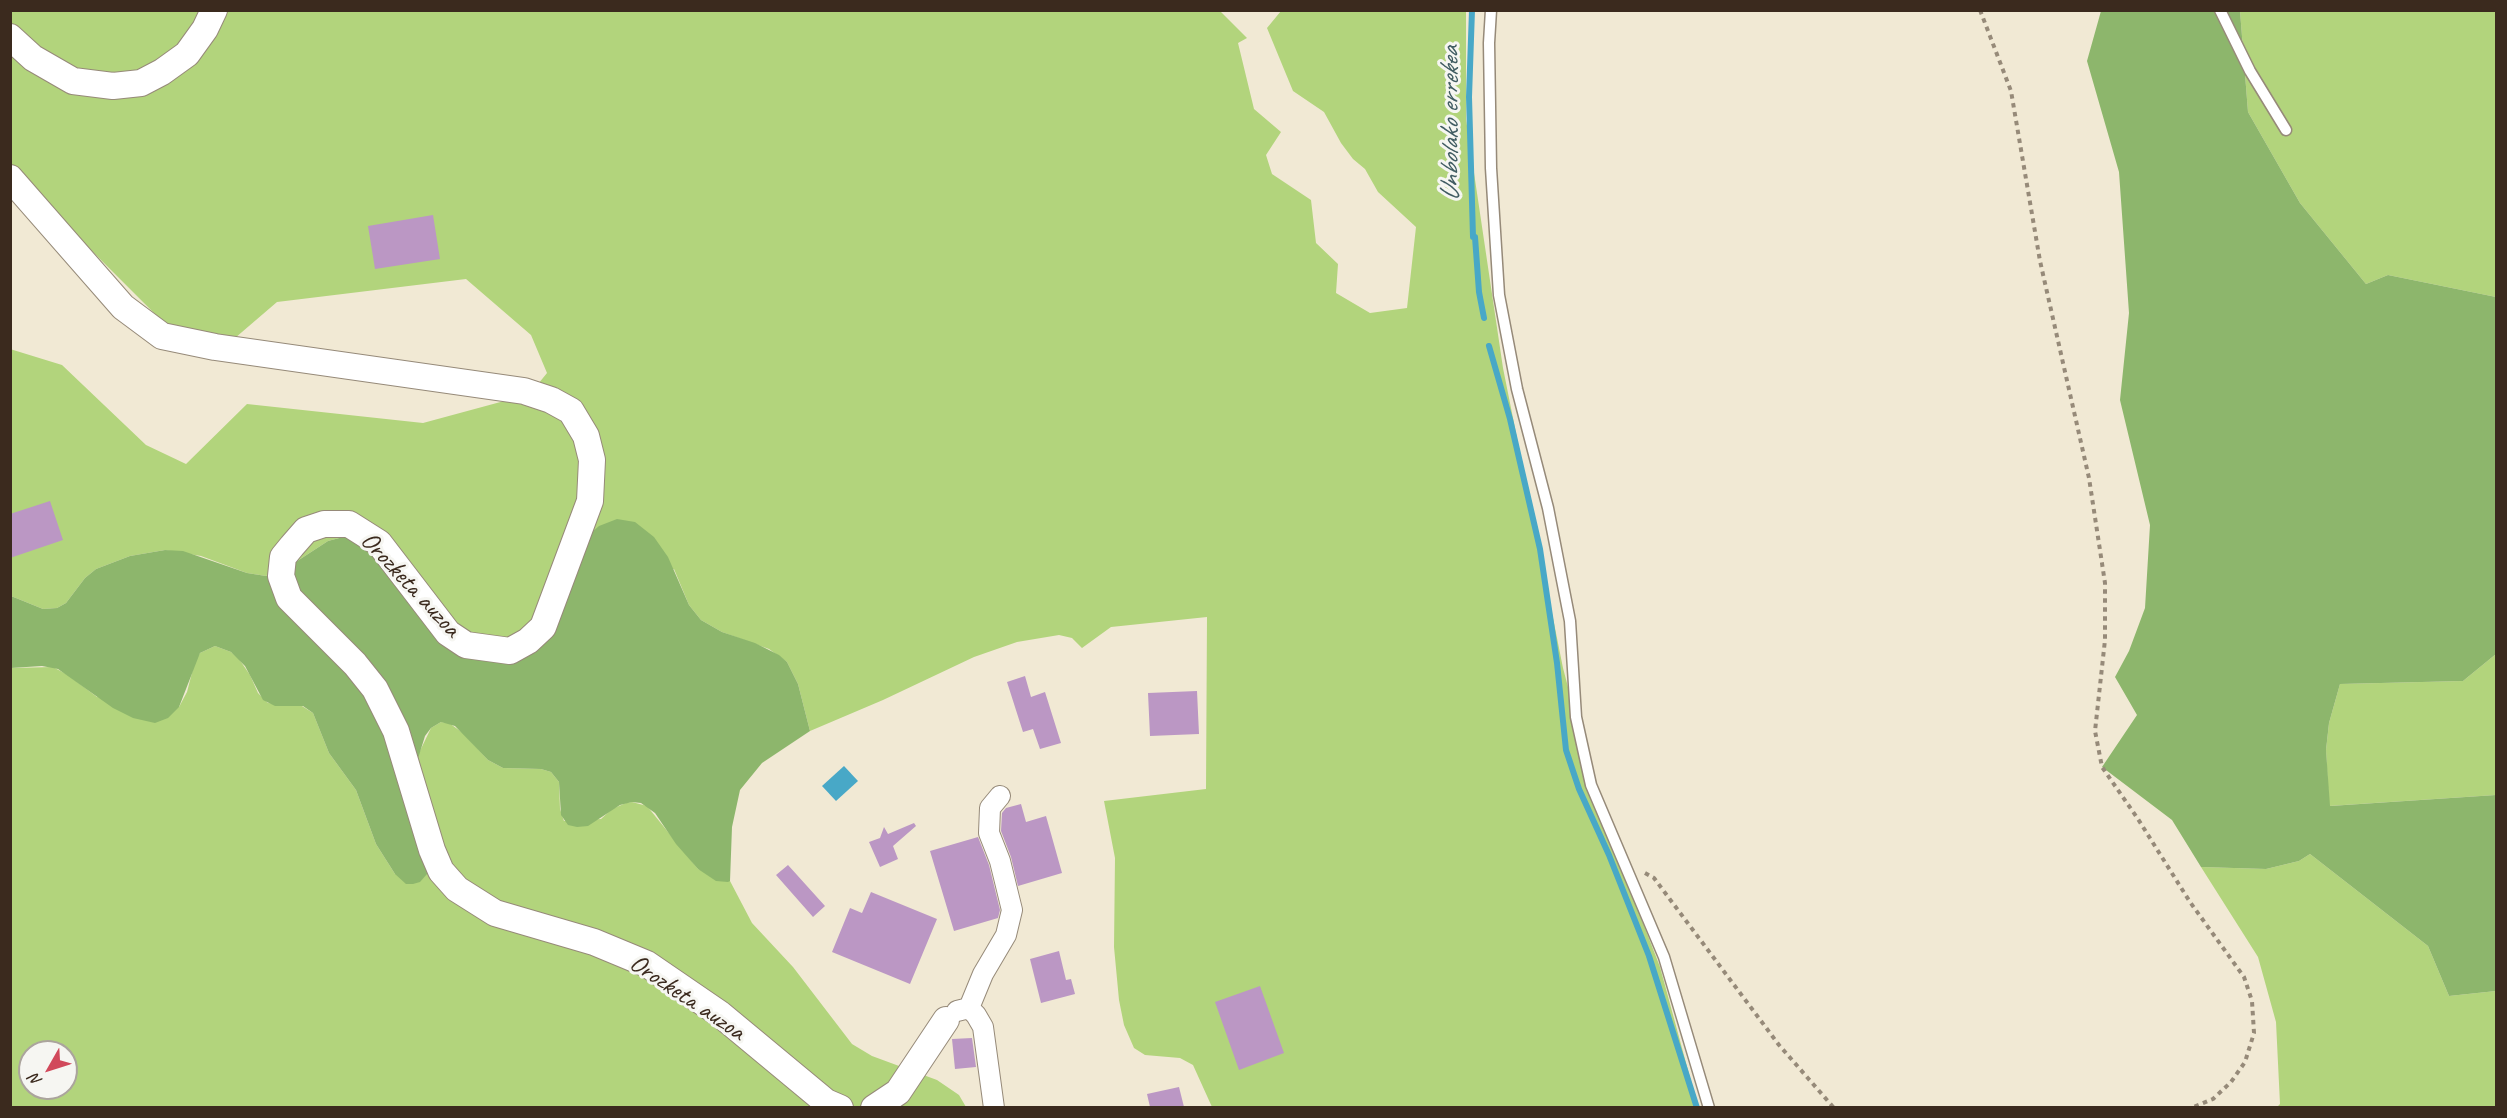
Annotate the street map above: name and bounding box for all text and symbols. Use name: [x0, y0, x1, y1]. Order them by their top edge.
water label: Unbolako errekea: [1435, 46, 1467, 202]
street label: Orozketa auzoa: [353, 526, 467, 644]
street label: Orozketa auzoa: [623, 948, 751, 1048]
north arrow: [18, 1040, 78, 1100]
text: N: [25, 1070, 46, 1090]

